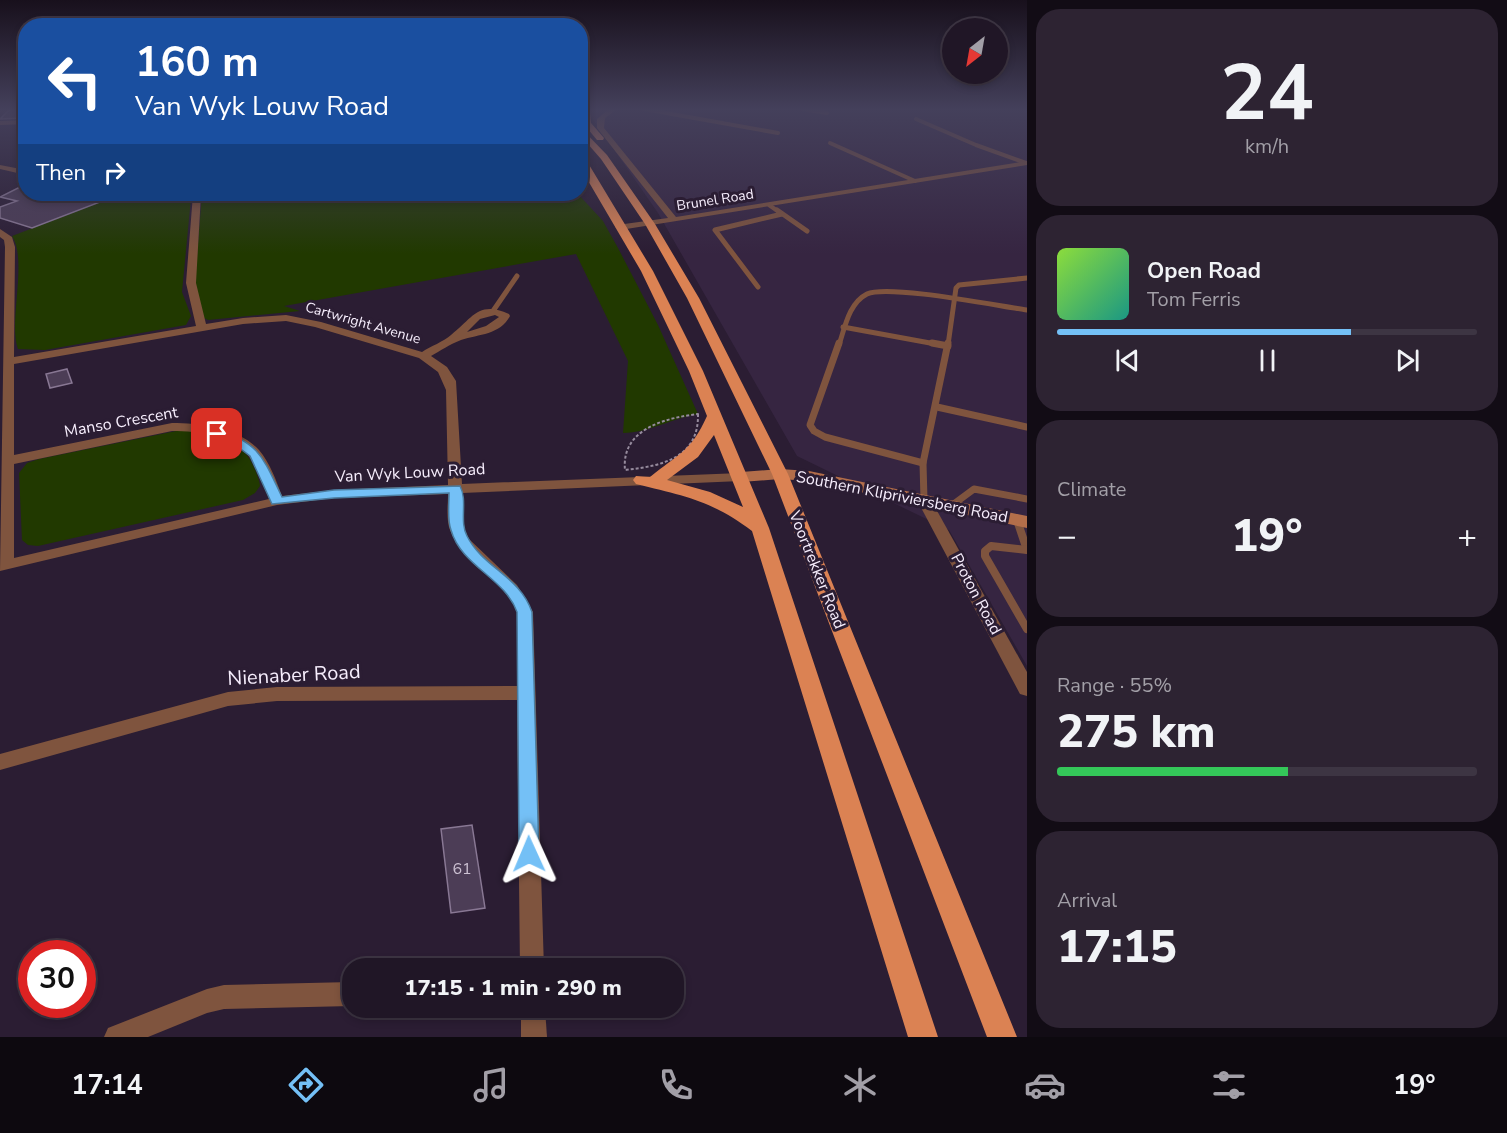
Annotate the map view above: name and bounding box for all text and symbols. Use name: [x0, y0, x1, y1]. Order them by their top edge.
north arrow: [942, 18, 1008, 84]
map controls: [942, 18, 1008, 84]
text: 160 m: [135, 34, 259, 91]
text: 24: [1220, 40, 1314, 147]
icon: left: [36, 42, 114, 120]
text: Van Wyk Louw Road: [135, 88, 389, 125]
text: km/h: [1245, 133, 1289, 160]
icon: right: [98, 156, 131, 189]
text: Then: [36, 158, 86, 188]
street label: Brunel Road: [675, 185, 755, 215]
text: Open Road: [1147, 256, 1261, 286]
text: Tom Ferris: [1147, 286, 1241, 313]
street label: Cartwright Avenue: [303, 297, 423, 349]
icon: previous: [1111, 344, 1144, 377]
icon: pause: [1251, 344, 1284, 377]
icon: next: [1391, 344, 1424, 377]
street label: Manso Crescent: [62, 401, 180, 443]
pin: [191, 408, 242, 459]
icon: arrive: [200, 417, 233, 450]
street label: Van Wyk Louw Road: [333, 458, 486, 488]
street label: Southern Klipriviersberg Road: [794, 466, 1010, 528]
text: Climate: [1057, 476, 1126, 503]
text: 19°: [1231, 506, 1303, 567]
street label: Voortrekker Road: [783, 507, 851, 632]
text: −: [1057, 514, 1077, 559]
text: +: [1457, 514, 1477, 559]
street label: Proton Road: [945, 549, 1007, 639]
street label: Nienaber Road: [227, 658, 361, 692]
text: Range · 55%: [1057, 672, 1172, 699]
text: 275 km: [1057, 702, 1216, 763]
position arrow: [497, 822, 561, 886]
house number: 61: [452, 858, 472, 880]
text: Arrival: [1057, 887, 1117, 914]
text: 17:15: [1057, 917, 1177, 978]
speed limit sign: 30: [18, 940, 96, 1018]
text: 17:15 · 1 min · 290 m: [404, 973, 622, 1003]
icon: directions: [285, 1064, 327, 1106]
icon: music: [470, 1064, 512, 1106]
icon: phone: [655, 1064, 697, 1106]
icon: climate: [839, 1064, 881, 1106]
icon: car: [1024, 1064, 1066, 1106]
icon: filters: [1208, 1064, 1250, 1106]
text: 17:14: [71, 1067, 143, 1104]
text: 19°: [1393, 1067, 1436, 1104]

